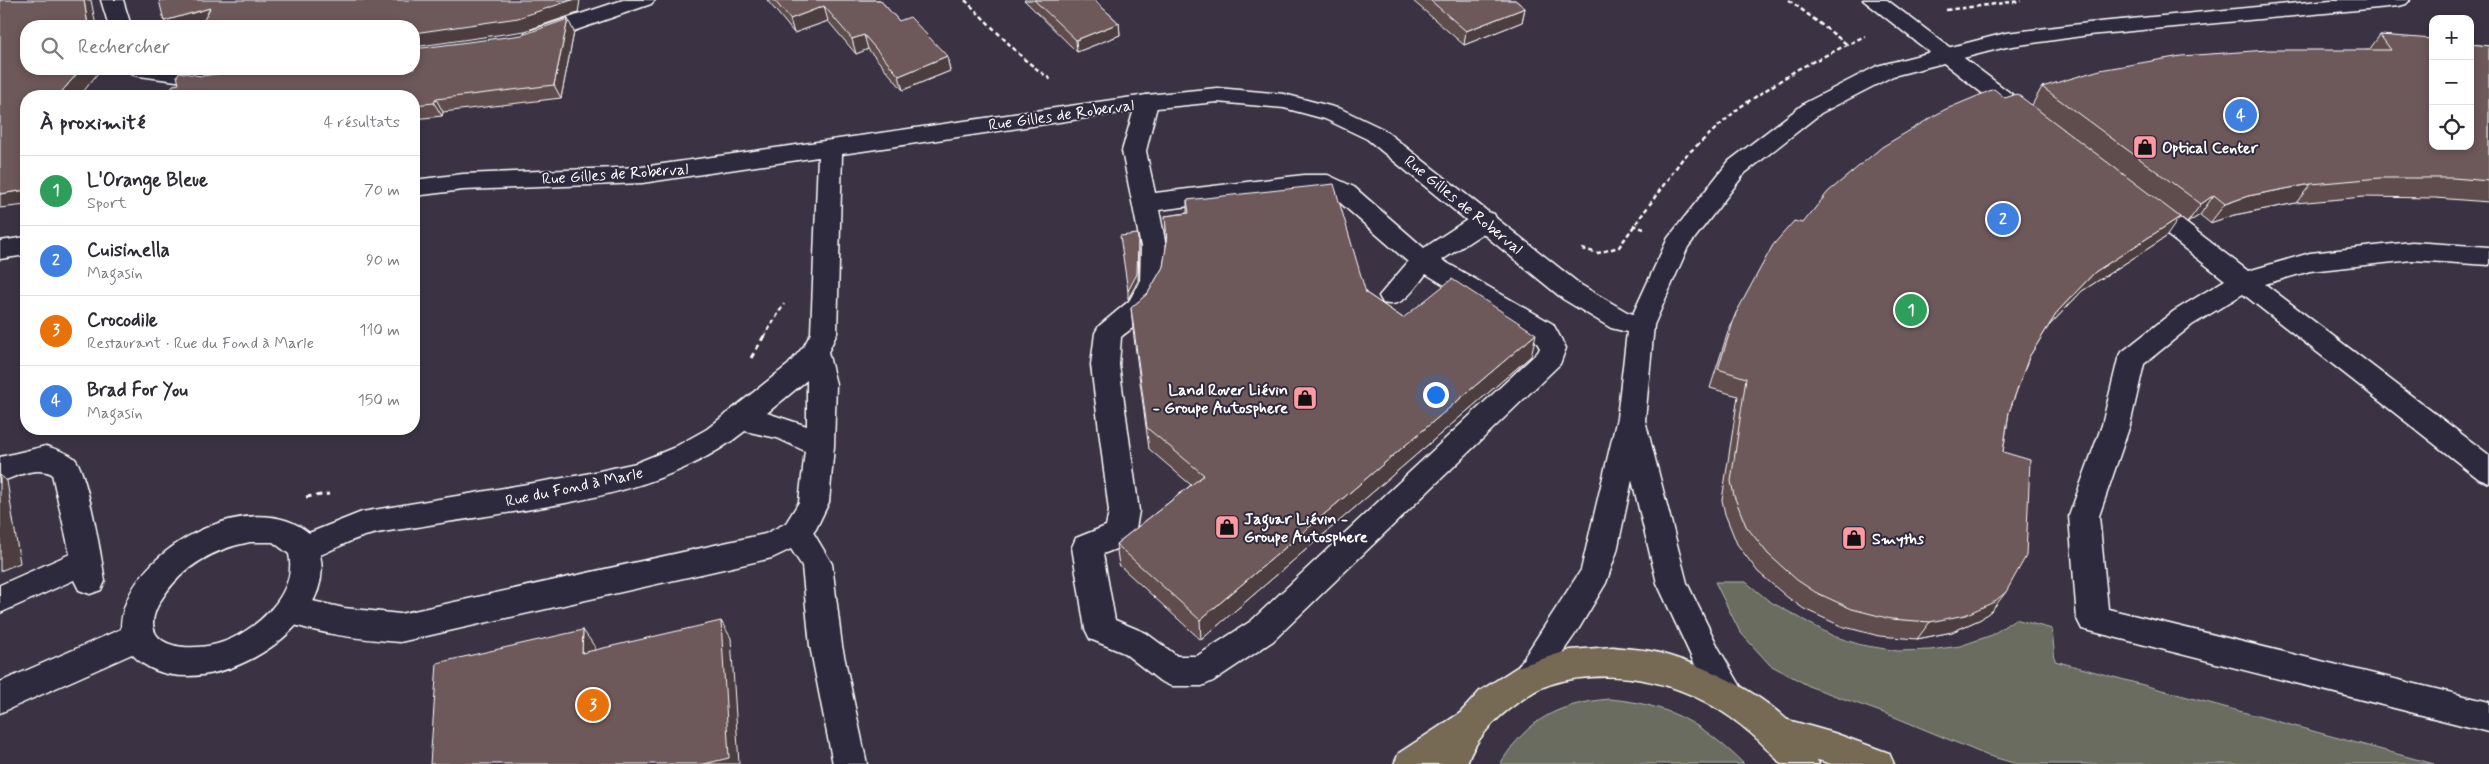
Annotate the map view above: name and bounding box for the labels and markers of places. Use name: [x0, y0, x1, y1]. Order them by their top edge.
pin: 4: [2225, 96, 2257, 134]
shop icon: Optical Center: [2132, 134, 2158, 160]
place label: Optical Center: [2162, 138, 2259, 159]
pin: 2: [1987, 200, 2019, 238]
pin: 1: [1895, 291, 1927, 329]
place label: Land Rover Liévin - Groupe Autosphere: [1153, 380, 1288, 419]
shop icon: Land Rover Liévin - Groupe Autosphere: [1292, 385, 1318, 411]
place label: Jaguar Liévin - Groupe Autosphere: [1244, 509, 1368, 548]
shop icon: Jaguar Liévin - Groupe Autosphere: [1214, 514, 1240, 540]
shop icon: Smyths: [1841, 525, 1867, 551]
place label: Smyths: [1872, 529, 1925, 550]
pin: 3: [577, 686, 609, 724]

